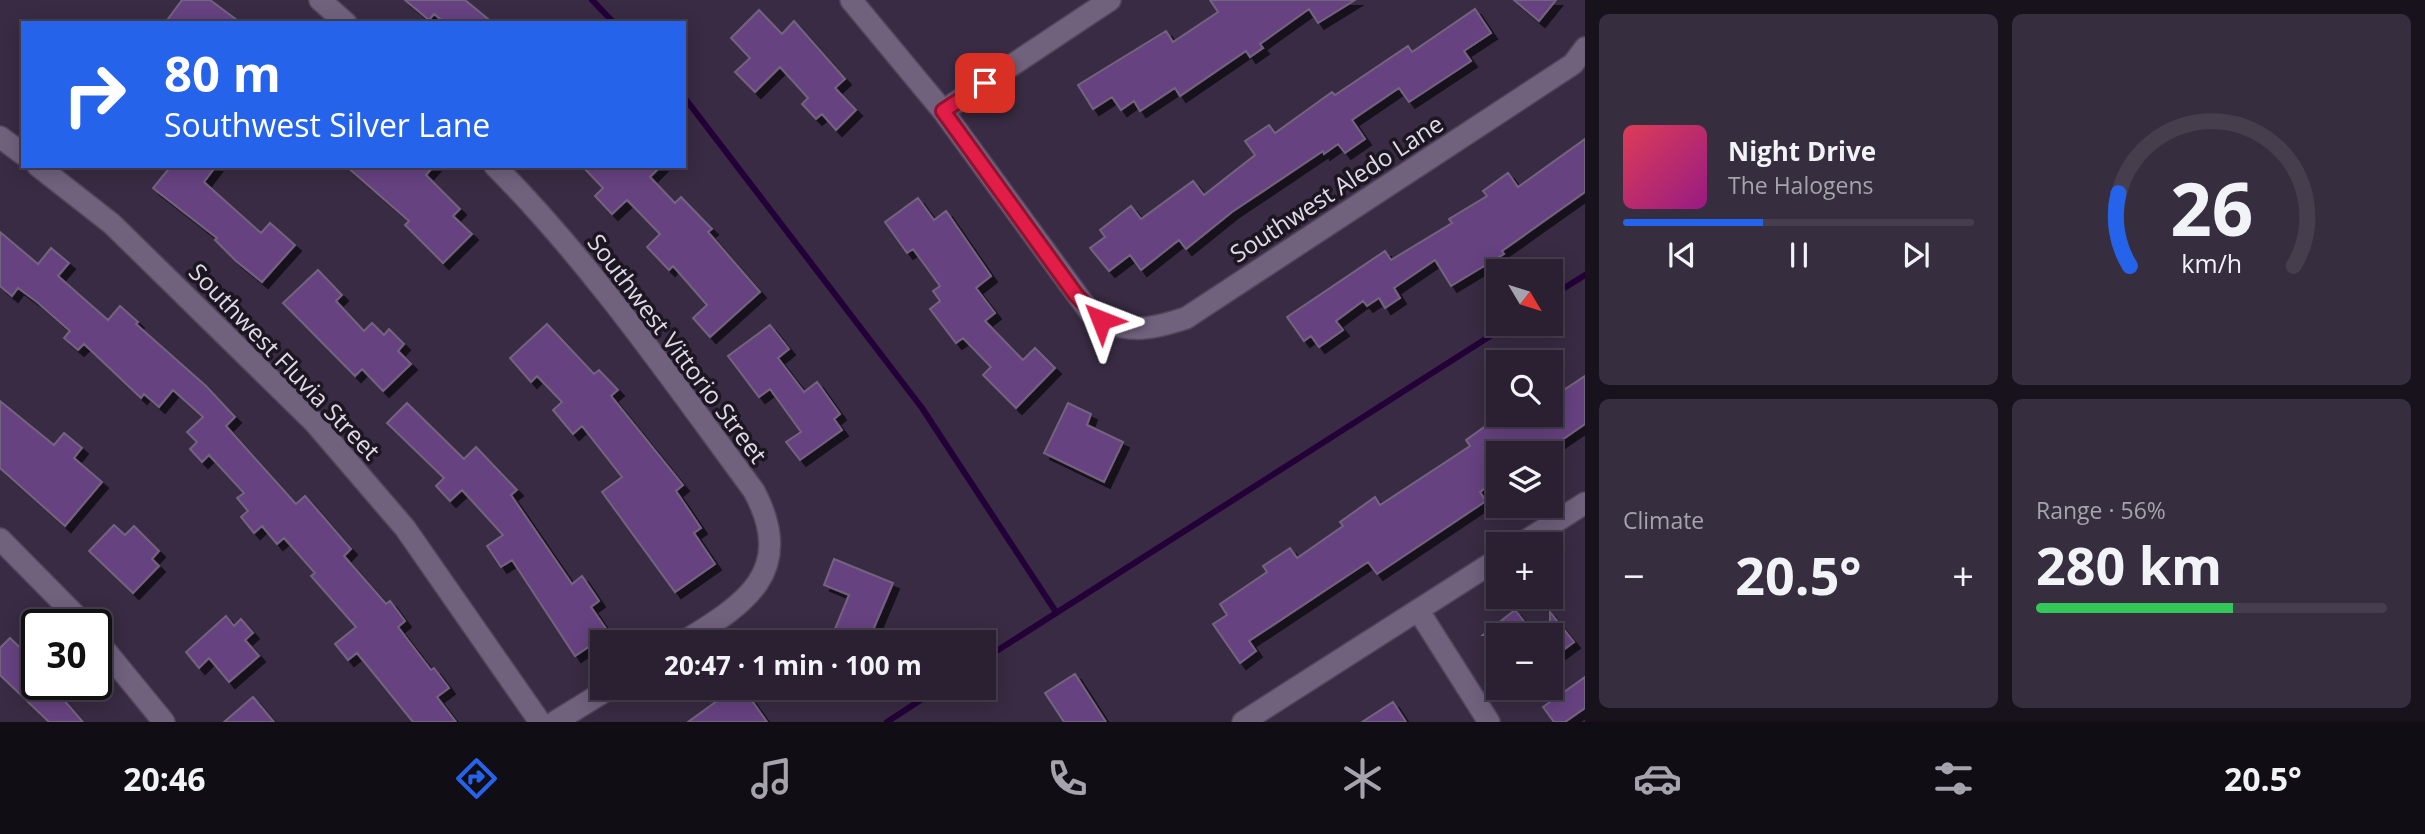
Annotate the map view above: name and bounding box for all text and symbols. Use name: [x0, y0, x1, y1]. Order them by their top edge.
text: 80 m: [164, 40, 281, 106]
icon: right: [49, 49, 140, 140]
pin: [955, 53, 1015, 113]
icon: arrive: [966, 64, 1004, 102]
text: Southwest Silver Lane: [164, 103, 490, 146]
street label: Southwest Aledo Lane: [1223, 107, 1449, 269]
text: Night Drive: [1728, 133, 1876, 169]
text: 26: [2170, 158, 2253, 257]
text: The Halogens: [1728, 169, 1874, 201]
street label: Southwest Vittorio Street: [581, 227, 775, 469]
icon: previous: [1663, 236, 1701, 274]
icon: pause: [1780, 236, 1818, 274]
icon: next: [1897, 236, 1935, 274]
text: km/h: [2181, 246, 2242, 280]
street label: Southwest Fluvia Street: [182, 255, 388, 467]
north arrow: [1486, 259, 1563, 336]
map controls: [1486, 259, 1563, 700]
position arrow: [1064, 283, 1138, 357]
button: search: [1486, 350, 1563, 427]
button: layers: [1486, 441, 1563, 518]
text: Range · 56%: [2036, 494, 2166, 526]
text: Climate: [1623, 504, 1704, 536]
text: 280 km: [2036, 529, 2222, 600]
button: +: [1486, 532, 1563, 609]
text: 20.5°: [1735, 539, 1862, 610]
text: −: [1623, 549, 1645, 601]
text: +: [1952, 549, 1974, 601]
speed limit sign: 30: [21, 609, 112, 700]
button: −: [1486, 623, 1563, 700]
text: 20:47 · 1 min · 100 m: [664, 647, 922, 683]
icon: directions: [452, 754, 501, 803]
icon: music: [747, 754, 796, 803]
icon: phone: [1043, 754, 1092, 803]
icon: climate: [1338, 754, 1387, 803]
icon: car: [1633, 754, 1682, 803]
icon: filters: [1929, 754, 1978, 803]
text: 20:46: [123, 757, 205, 800]
text: 20.5°: [2224, 757, 2302, 800]

